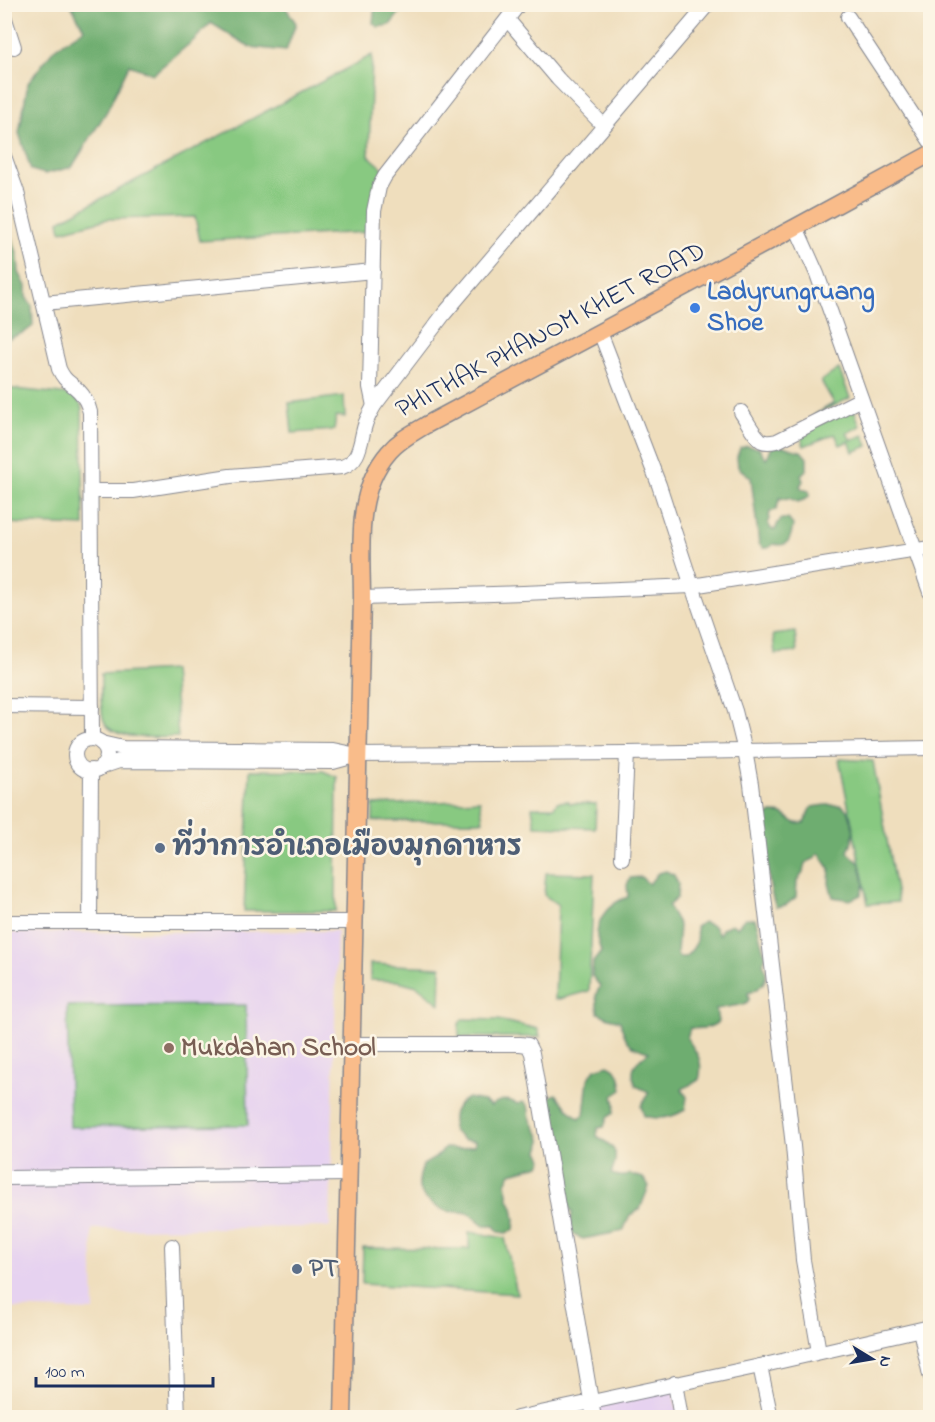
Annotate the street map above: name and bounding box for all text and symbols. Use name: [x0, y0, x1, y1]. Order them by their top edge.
street label: PHITHAK PHANOM KHET ROAD: [389, 233, 713, 429]
place label: Ladyrungruang Shoe: [707, 273, 875, 343]
marker: Ladyrungruang Shoe: [688, 301, 702, 315]
place label: ที่ว่าการอำเภอเมืองมุกดาหาร: [172, 819, 522, 868]
marker: ที่ว่าการอำเภอเมืองมุกดาหาร: [153, 841, 167, 855]
place label: Mukdahan School: [181, 1029, 376, 1068]
marker: Mukdahan School: [162, 1041, 176, 1055]
place label: PT: [309, 1250, 339, 1289]
marker: PT: [290, 1262, 304, 1276]
north arrow: [842, 1329, 902, 1389]
scale bar: [36, 1350, 213, 1388]
text: N: [872, 1354, 898, 1369]
text: 100 m: [45, 1360, 85, 1386]

